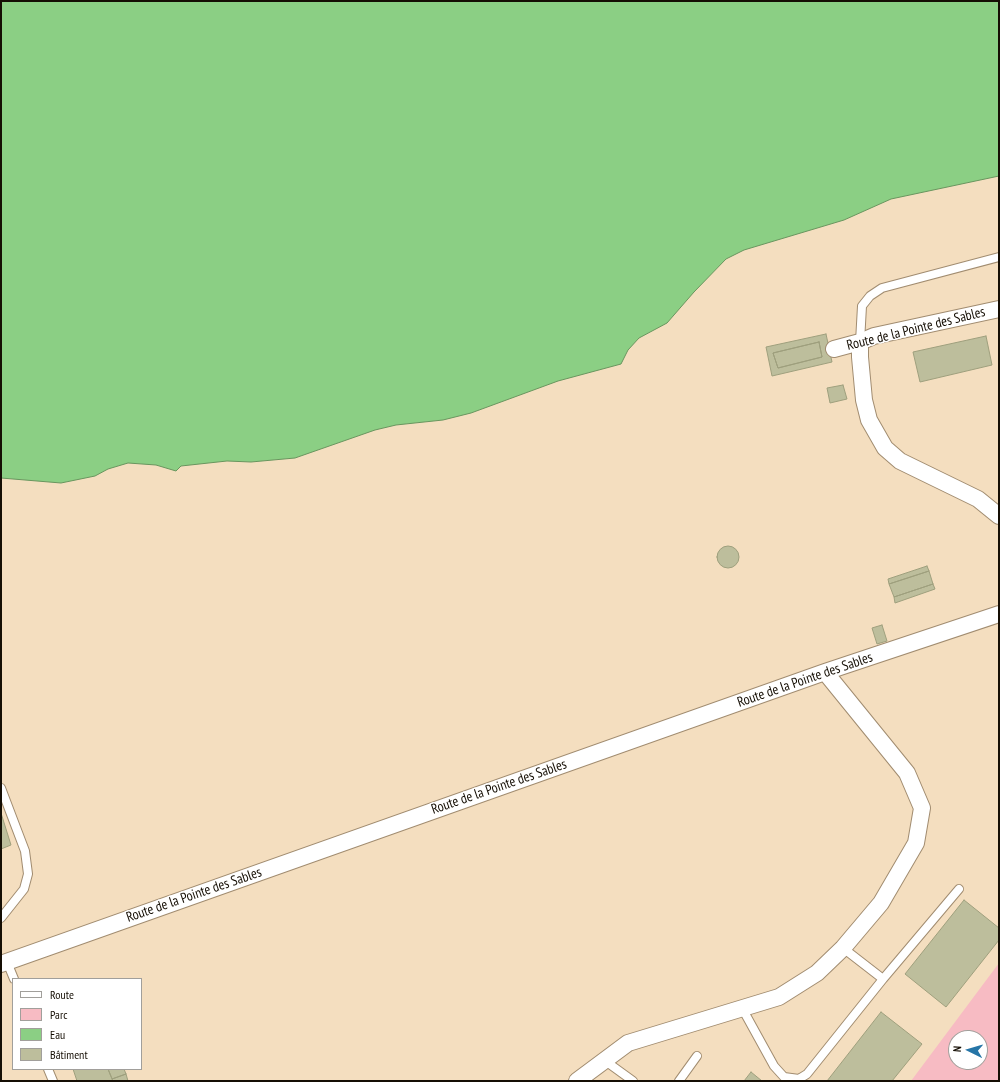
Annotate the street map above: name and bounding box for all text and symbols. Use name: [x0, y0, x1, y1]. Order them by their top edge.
street label: Route de la Pointe des Sables: [845, 304, 987, 354]
street label: Route de la Pointe des Sables: [735, 649, 875, 711]
street label: Route de la Pointe des Sables: [429, 756, 569, 818]
street label: Route de la Pointe des Sables: [124, 864, 264, 926]
legend: [12, 978, 142, 1070]
text: Route: [50, 987, 74, 1002]
text: Parc: [50, 1007, 67, 1022]
text: Eau: [50, 1027, 65, 1042]
north arrow: [948, 1030, 988, 1070]
text: N: [950, 1045, 964, 1053]
text: Bâtiment: [50, 1047, 88, 1062]

